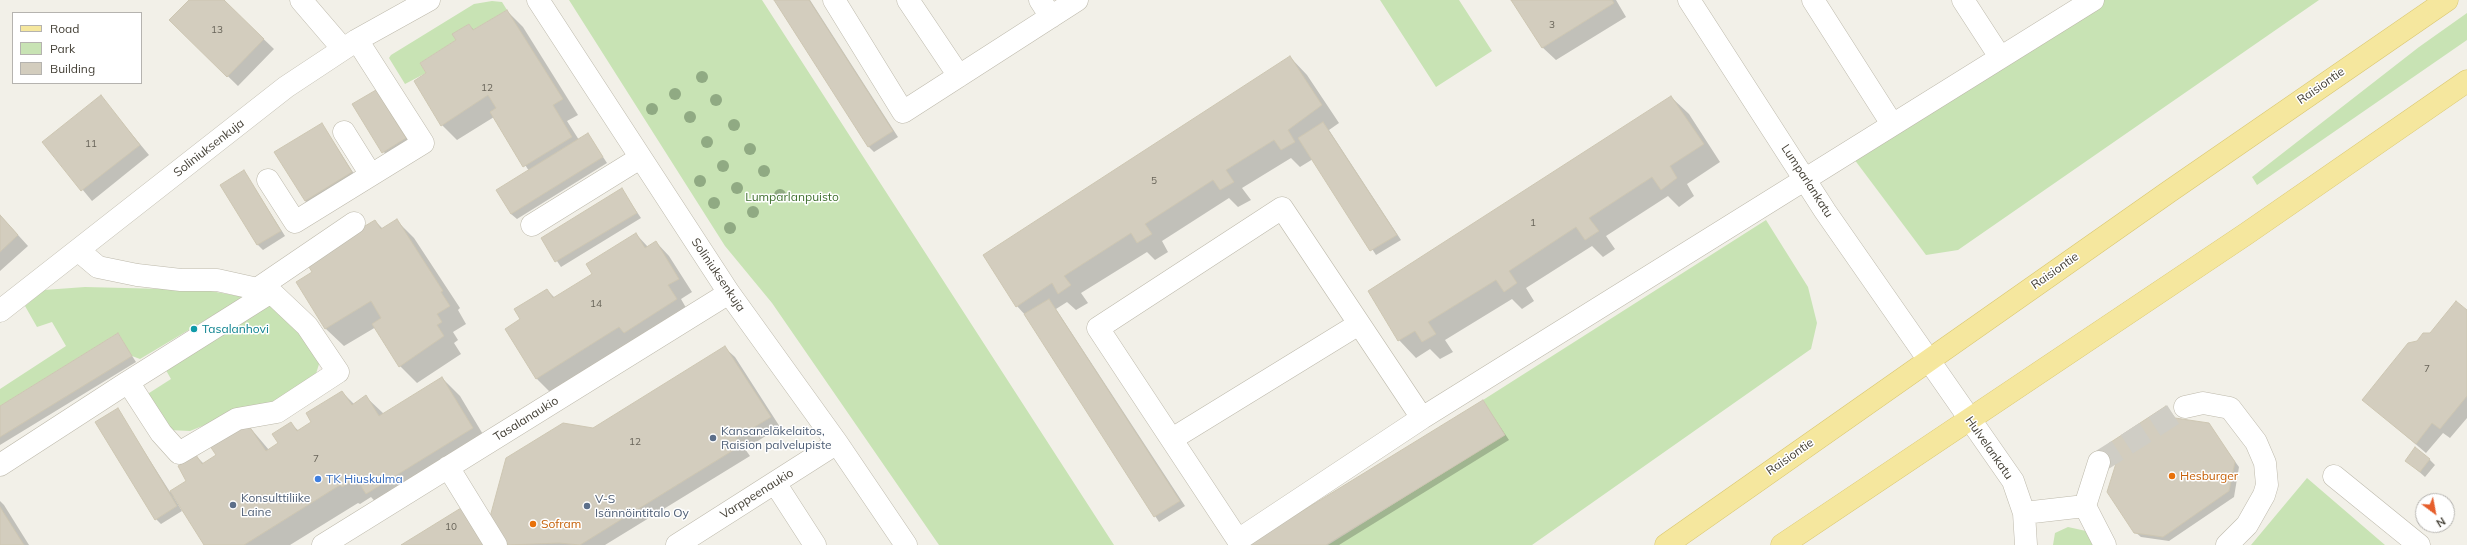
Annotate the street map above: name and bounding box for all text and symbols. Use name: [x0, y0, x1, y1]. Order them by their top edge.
legend: [12, 12, 142, 84]
house number: 3: [1549, 19, 1555, 31]
text: Road: [50, 21, 79, 36]
house number: 13: [211, 24, 223, 36]
text: Park: [50, 41, 75, 56]
text: Building: [50, 61, 95, 76]
street label: Raisiontie: [2295, 64, 2347, 108]
house number: 12: [481, 82, 493, 94]
street label: Soliniuksenkuja: [171, 116, 247, 180]
house number: 11: [85, 138, 97, 150]
street label: Lumparlankatu: [1778, 142, 1836, 220]
house number: 5: [1151, 175, 1157, 187]
park label: Lumparlanpuisto: [745, 190, 839, 204]
house number: 1: [1530, 217, 1536, 229]
street label: Soliniuksenkuja: [688, 235, 748, 315]
street label: Raisiontie: [2029, 249, 2081, 293]
house number: 14: [590, 298, 602, 310]
place label: Tasalanhovi: [202, 322, 269, 336]
marker: Tasalanhovi: [189, 324, 199, 334]
house number: 7: [2424, 363, 2430, 375]
street label: Tasalanaukio: [491, 393, 561, 445]
street label: Hulvelankatu: [1962, 414, 2016, 482]
place label: Kansaneläkelaitos, Raision palvelupiste: [721, 424, 832, 452]
marker: Kansaneläkelaitos, Raision palvelupiste: [708, 433, 718, 443]
street label: Raisiontie: [1764, 435, 1816, 479]
house number: 12: [629, 436, 641, 448]
house number: 7: [313, 453, 319, 465]
street label: Varppeenaukio: [718, 466, 796, 522]
place label: Hesburger: [2180, 469, 2238, 483]
marker: Hesburger: [2167, 471, 2177, 481]
place label: TK Hiuskulma: [326, 472, 403, 486]
marker: TK Hiuskulma: [313, 474, 323, 484]
place label: Konsulttiliike Laine: [241, 491, 310, 519]
place label: V-S Isännöintitalo Oy: [595, 492, 689, 520]
north arrow: [2415, 493, 2455, 533]
marker: Konsulttiliike Laine: [228, 500, 238, 510]
marker: V-S Isännöintitalo Oy: [582, 501, 592, 511]
text: N: [2434, 514, 2448, 530]
place label: Sofram: [541, 517, 581, 531]
marker: Sofram: [528, 519, 538, 529]
house number: 10: [445, 521, 457, 533]

